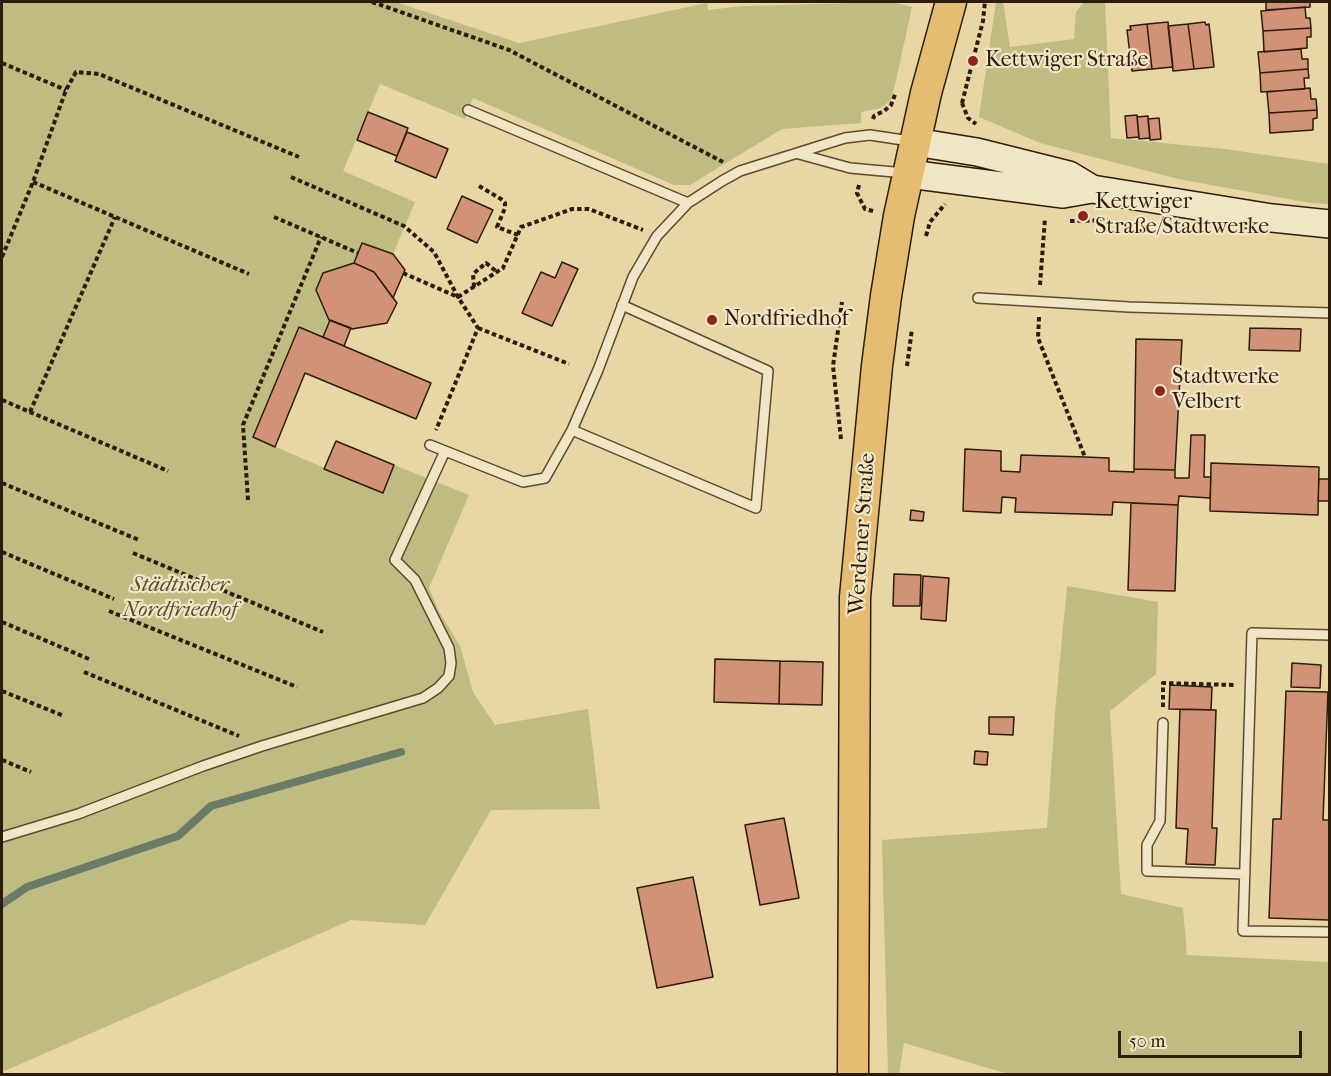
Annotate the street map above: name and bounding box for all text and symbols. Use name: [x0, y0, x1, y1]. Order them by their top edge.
place label: Kettwiger Straße: [985, 48, 1148, 74]
marker: Kettwiger Straße: [966, 54, 980, 68]
place label: Kettwiger Straße/Stadtwerke: [1095, 190, 1269, 242]
marker: Kettwiger Straße/Stadtwerke: [1076, 209, 1090, 223]
place label: Nordfriedhof: [724, 307, 849, 333]
marker: Nordfriedhof: [705, 313, 719, 327]
place label: Stadtwerke Velbert: [1172, 365, 1279, 416]
marker: Stadtwerke Velbert: [1153, 384, 1167, 398]
street label: Werdener Straße: [844, 452, 882, 616]
park label: Städtischer Nordfriedhof: [123, 573, 237, 624]
scale bar: [1121, 1019, 1306, 1057]
text: 50 m: [1129, 1031, 1165, 1052]

